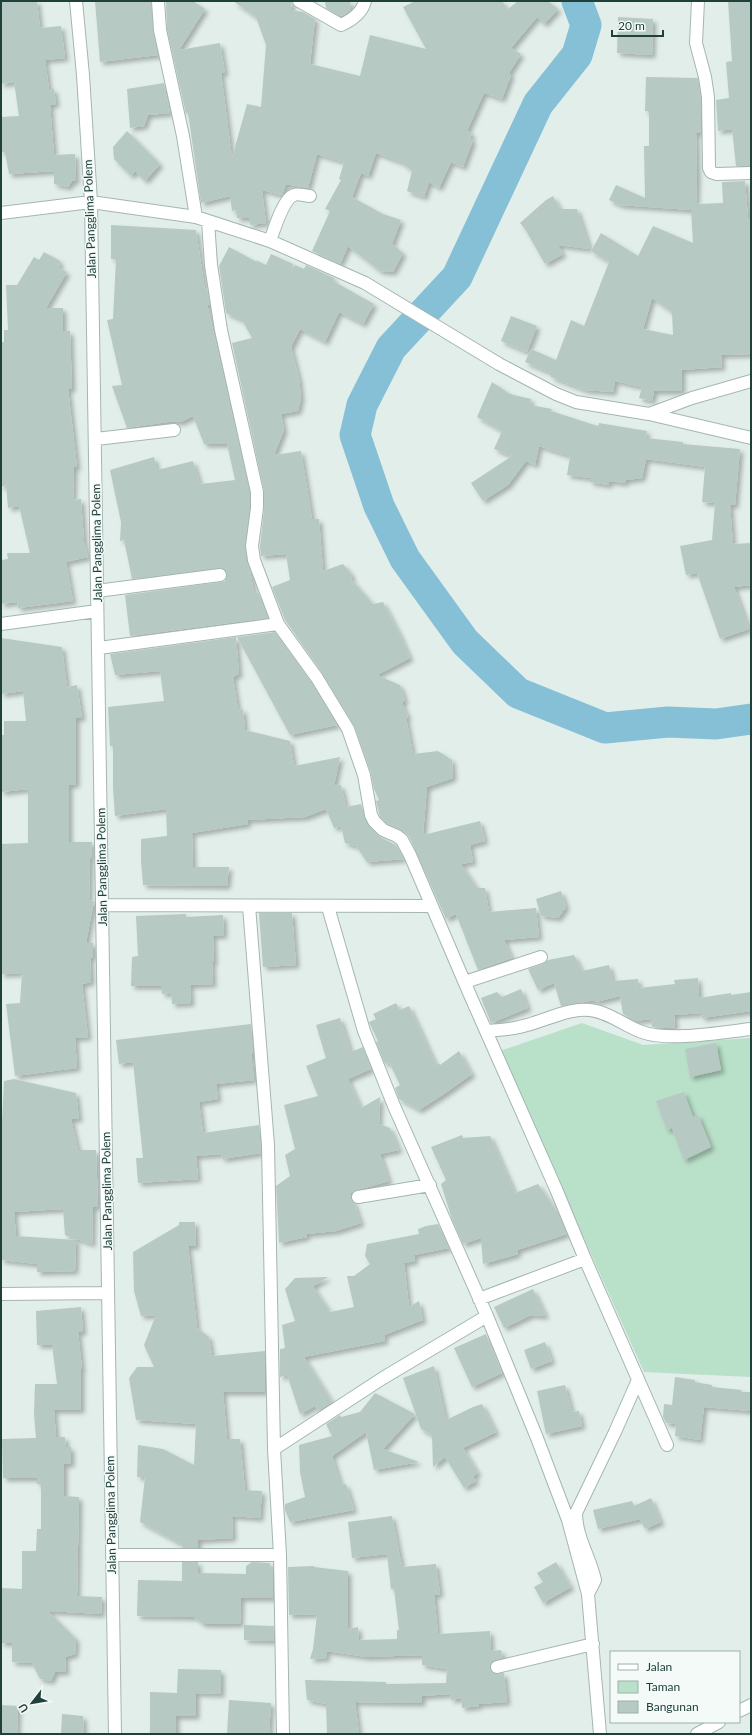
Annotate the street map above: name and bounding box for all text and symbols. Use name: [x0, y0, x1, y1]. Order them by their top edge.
scale bar: [612, 12, 663, 38]
text: 20 m: [618, 18, 645, 33]
street label: Jalan Pangglima Polem: [80, 159, 99, 279]
street label: Jalan Pangglima Polem: [88, 483, 105, 603]
street label: Jalan Pangglima Polem: [93, 807, 110, 927]
street label: Jalan Pangglima Polem: [98, 1131, 115, 1251]
street label: Jalan Pangglima Polem: [102, 1455, 119, 1575]
legend: [610, 1651, 740, 1723]
text: Jalan: [646, 1659, 672, 1674]
text: Taman: [646, 1679, 680, 1694]
north arrow: [12, 1683, 52, 1723]
text: Bangunan: [646, 1699, 699, 1714]
text: U: [15, 1702, 31, 1715]

